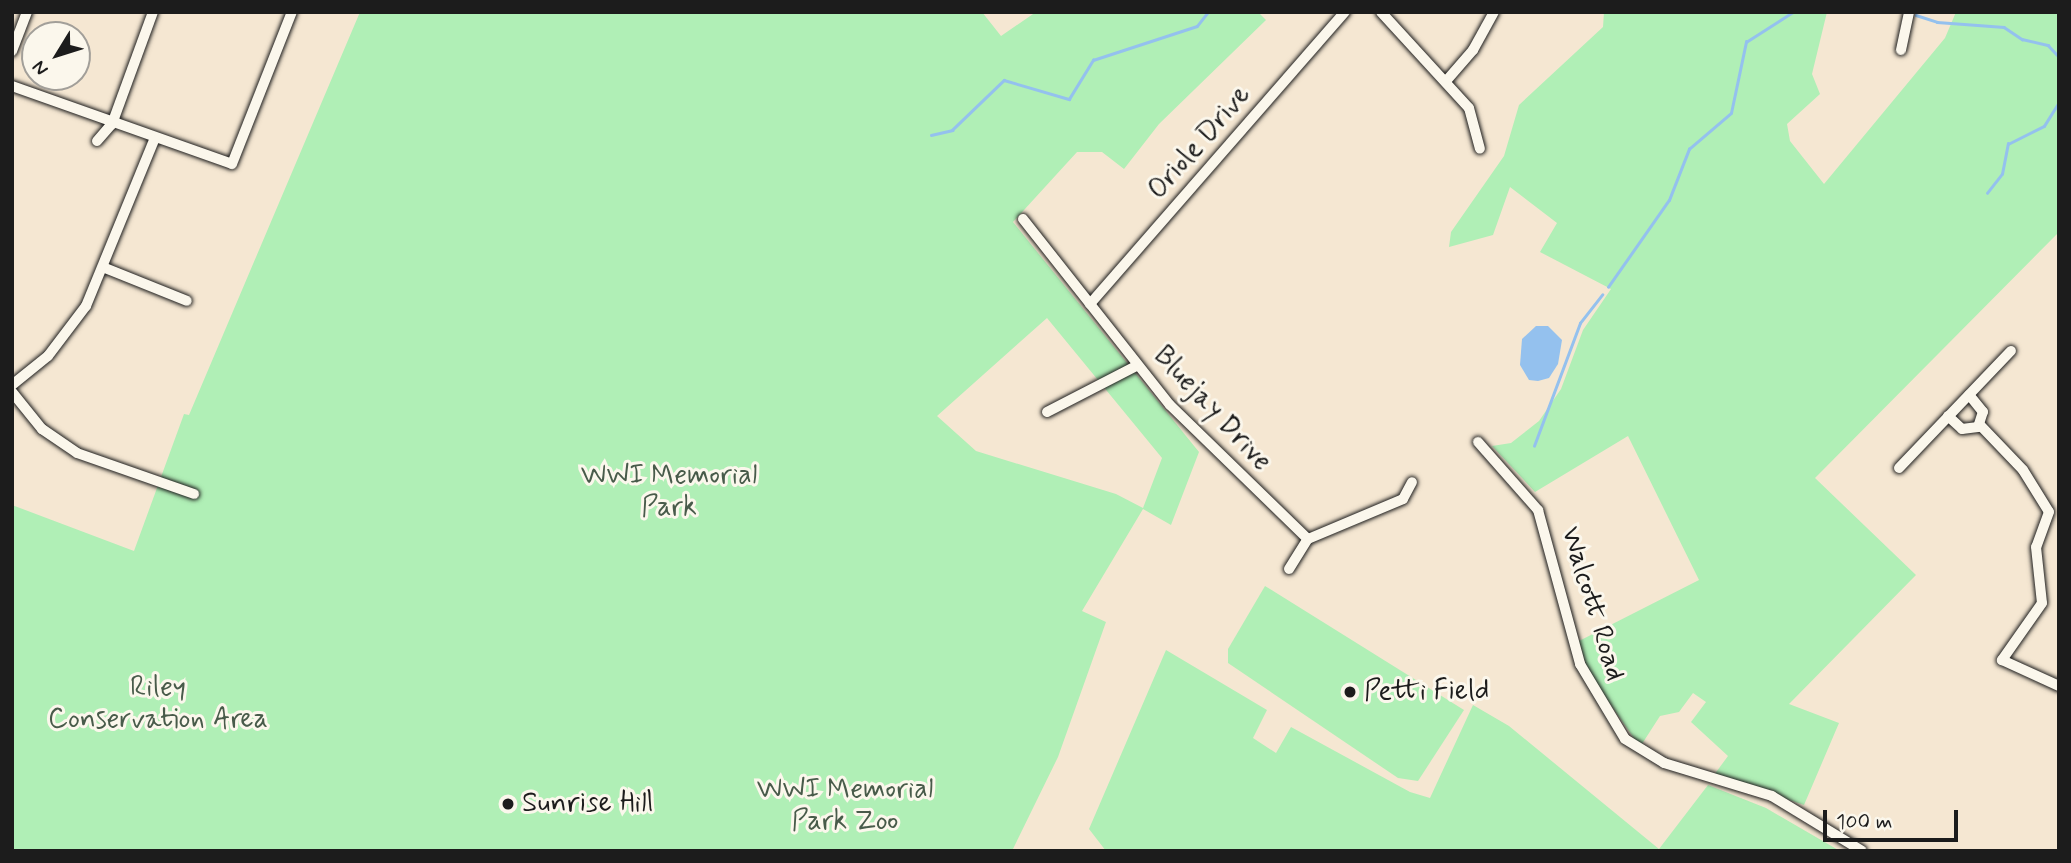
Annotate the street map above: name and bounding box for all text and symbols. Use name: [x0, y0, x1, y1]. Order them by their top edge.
north arrow: [21, 21, 91, 91]
text: N: [27, 55, 54, 81]
street label: Oriole Drive: [1142, 80, 1258, 206]
street label: Bluejay Drive: [1146, 340, 1278, 478]
park label: WWI Memorial Park: [574, 459, 764, 525]
street label: Walcott Road: [1553, 523, 1631, 685]
park label: Riley Conservation Area: [46, 671, 270, 737]
place label: Petti Field: [1364, 675, 1489, 709]
marker: Petti Field: [1342, 684, 1358, 700]
park label: WWI Memorial Park Zoo: [750, 773, 940, 839]
place label: Sunrise Hill: [522, 787, 656, 821]
marker: Sunrise Hill: [500, 796, 516, 812]
scale bar: [1826, 796, 1961, 840]
text: 100 m: [1836, 808, 1892, 836]

